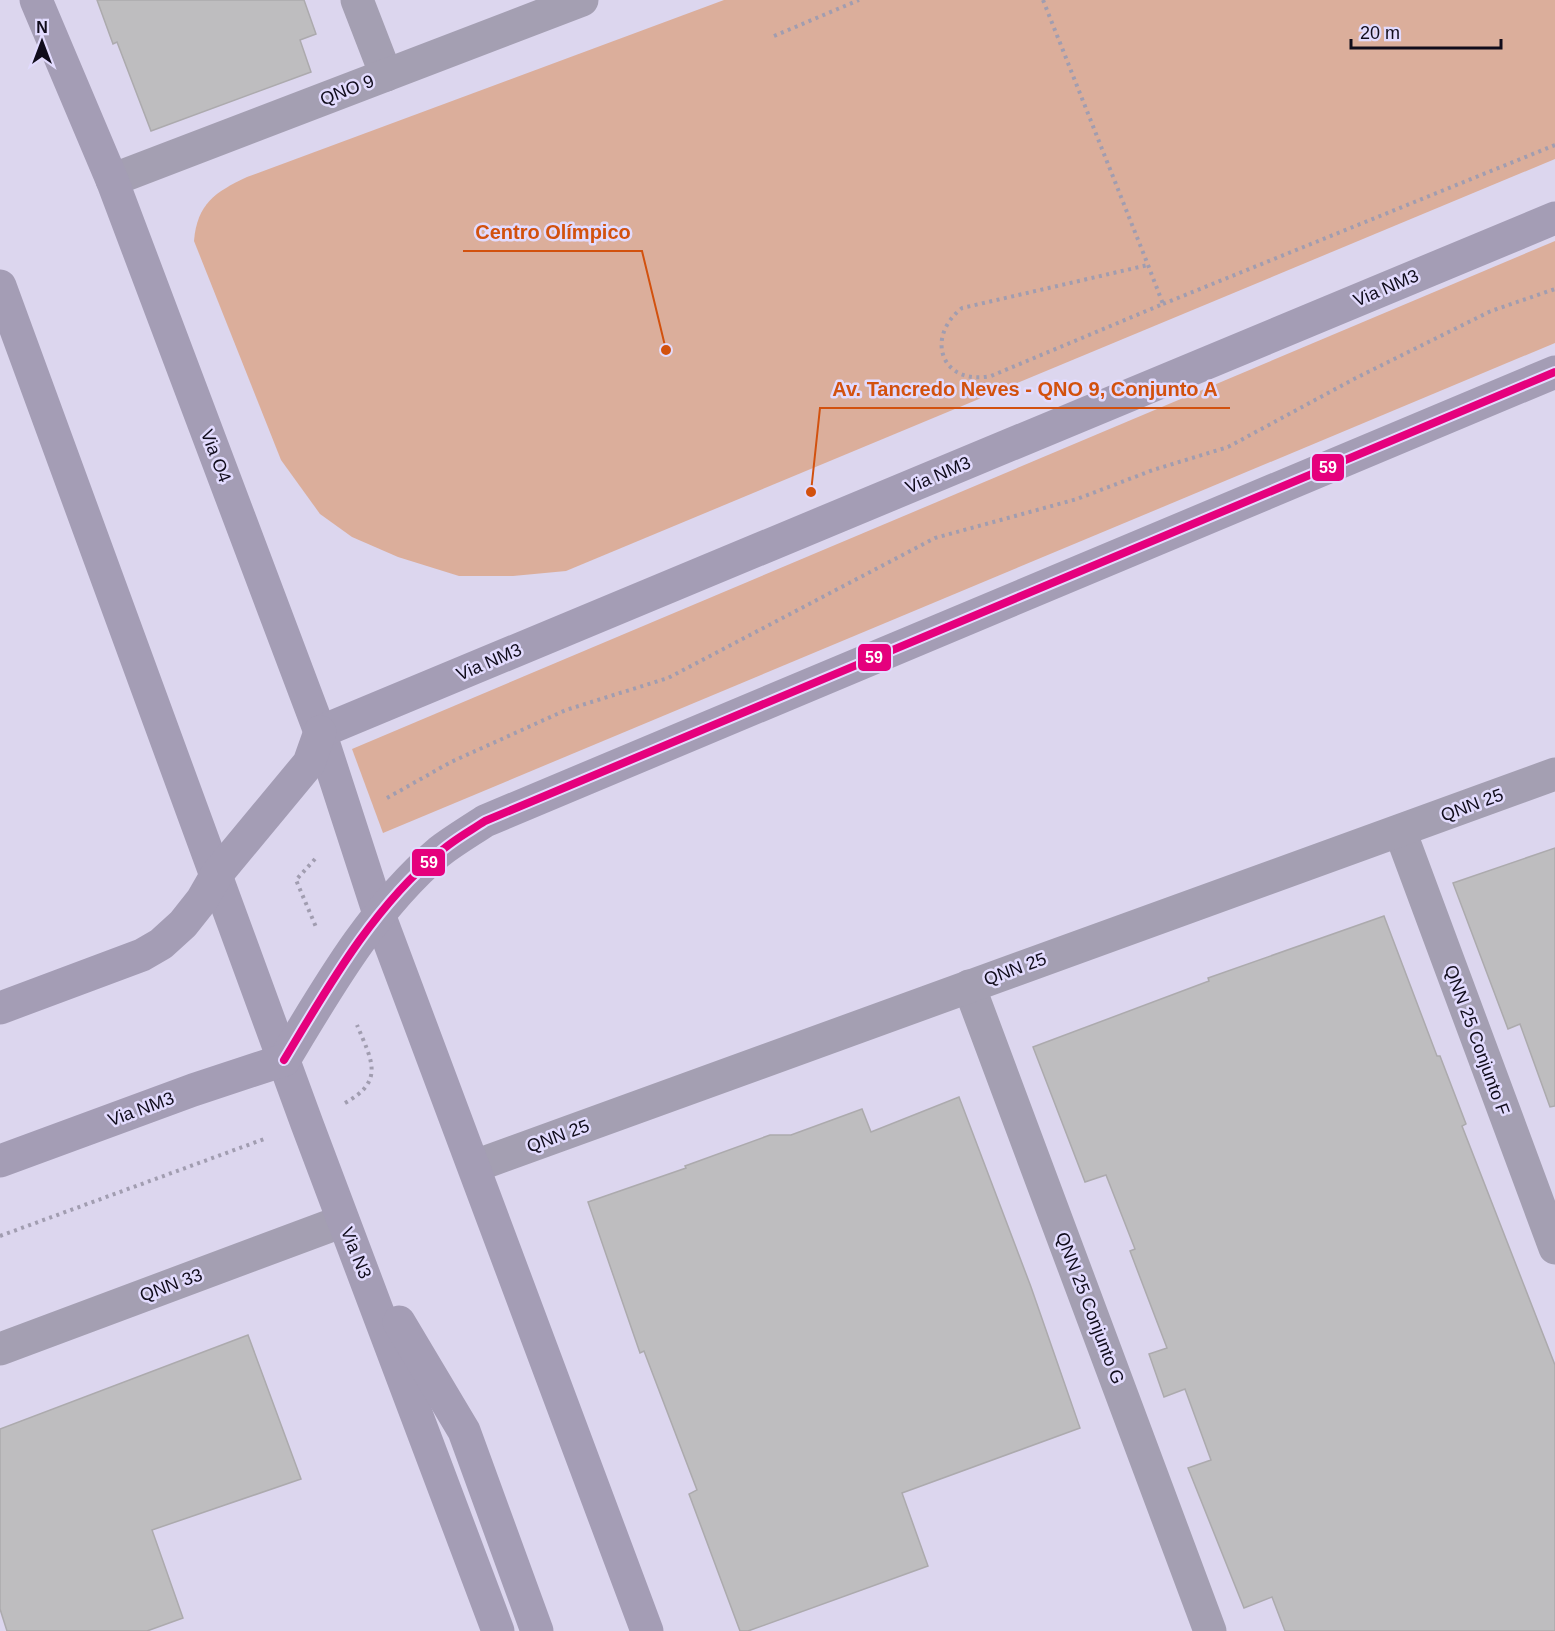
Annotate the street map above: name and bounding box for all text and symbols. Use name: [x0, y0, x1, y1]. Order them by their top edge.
north arrow: [12, 12, 72, 72]
scale bar: [1351, 12, 1501, 50]
text: N: [36, 19, 48, 36]
text: 20 m: [1360, 23, 1400, 43]
street label: QNO 9: [317, 71, 377, 109]
callout: Centro Olímpico: [463, 213, 642, 251]
text: Centro Olímpico: [475, 221, 631, 243]
street label: Via NM3: [1350, 265, 1422, 311]
callout: Av. Tancredo Neves - QNO 9, Conjunto A: [820, 370, 1230, 408]
text: Av. Tancredo Neves - QNO 9, Conjunto A: [832, 378, 1218, 400]
street label: Via O4: [197, 427, 235, 485]
street label: Via NM3: [902, 452, 974, 498]
line badge: 59: [1311, 453, 1345, 482]
text: 59: [1319, 459, 1337, 476]
street label: Via NM3: [453, 639, 525, 685]
line badge: 59: [857, 643, 892, 672]
text: 59: [865, 649, 883, 666]
street label: QNN 25: [1438, 784, 1506, 826]
line badge: 59: [411, 848, 446, 877]
text: 59: [420, 854, 438, 871]
street label: QNN 25: [981, 948, 1049, 990]
street label: QNN 25 Conjunto F: [1441, 962, 1513, 1118]
street label: Via NM3: [105, 1088, 177, 1130]
street label: QNN 25: [524, 1115, 592, 1157]
street label: Via N3: [337, 1224, 375, 1282]
street label: QNN 25 Conjunto G: [1052, 1229, 1128, 1387]
street label: QNN 33: [137, 1264, 205, 1306]

